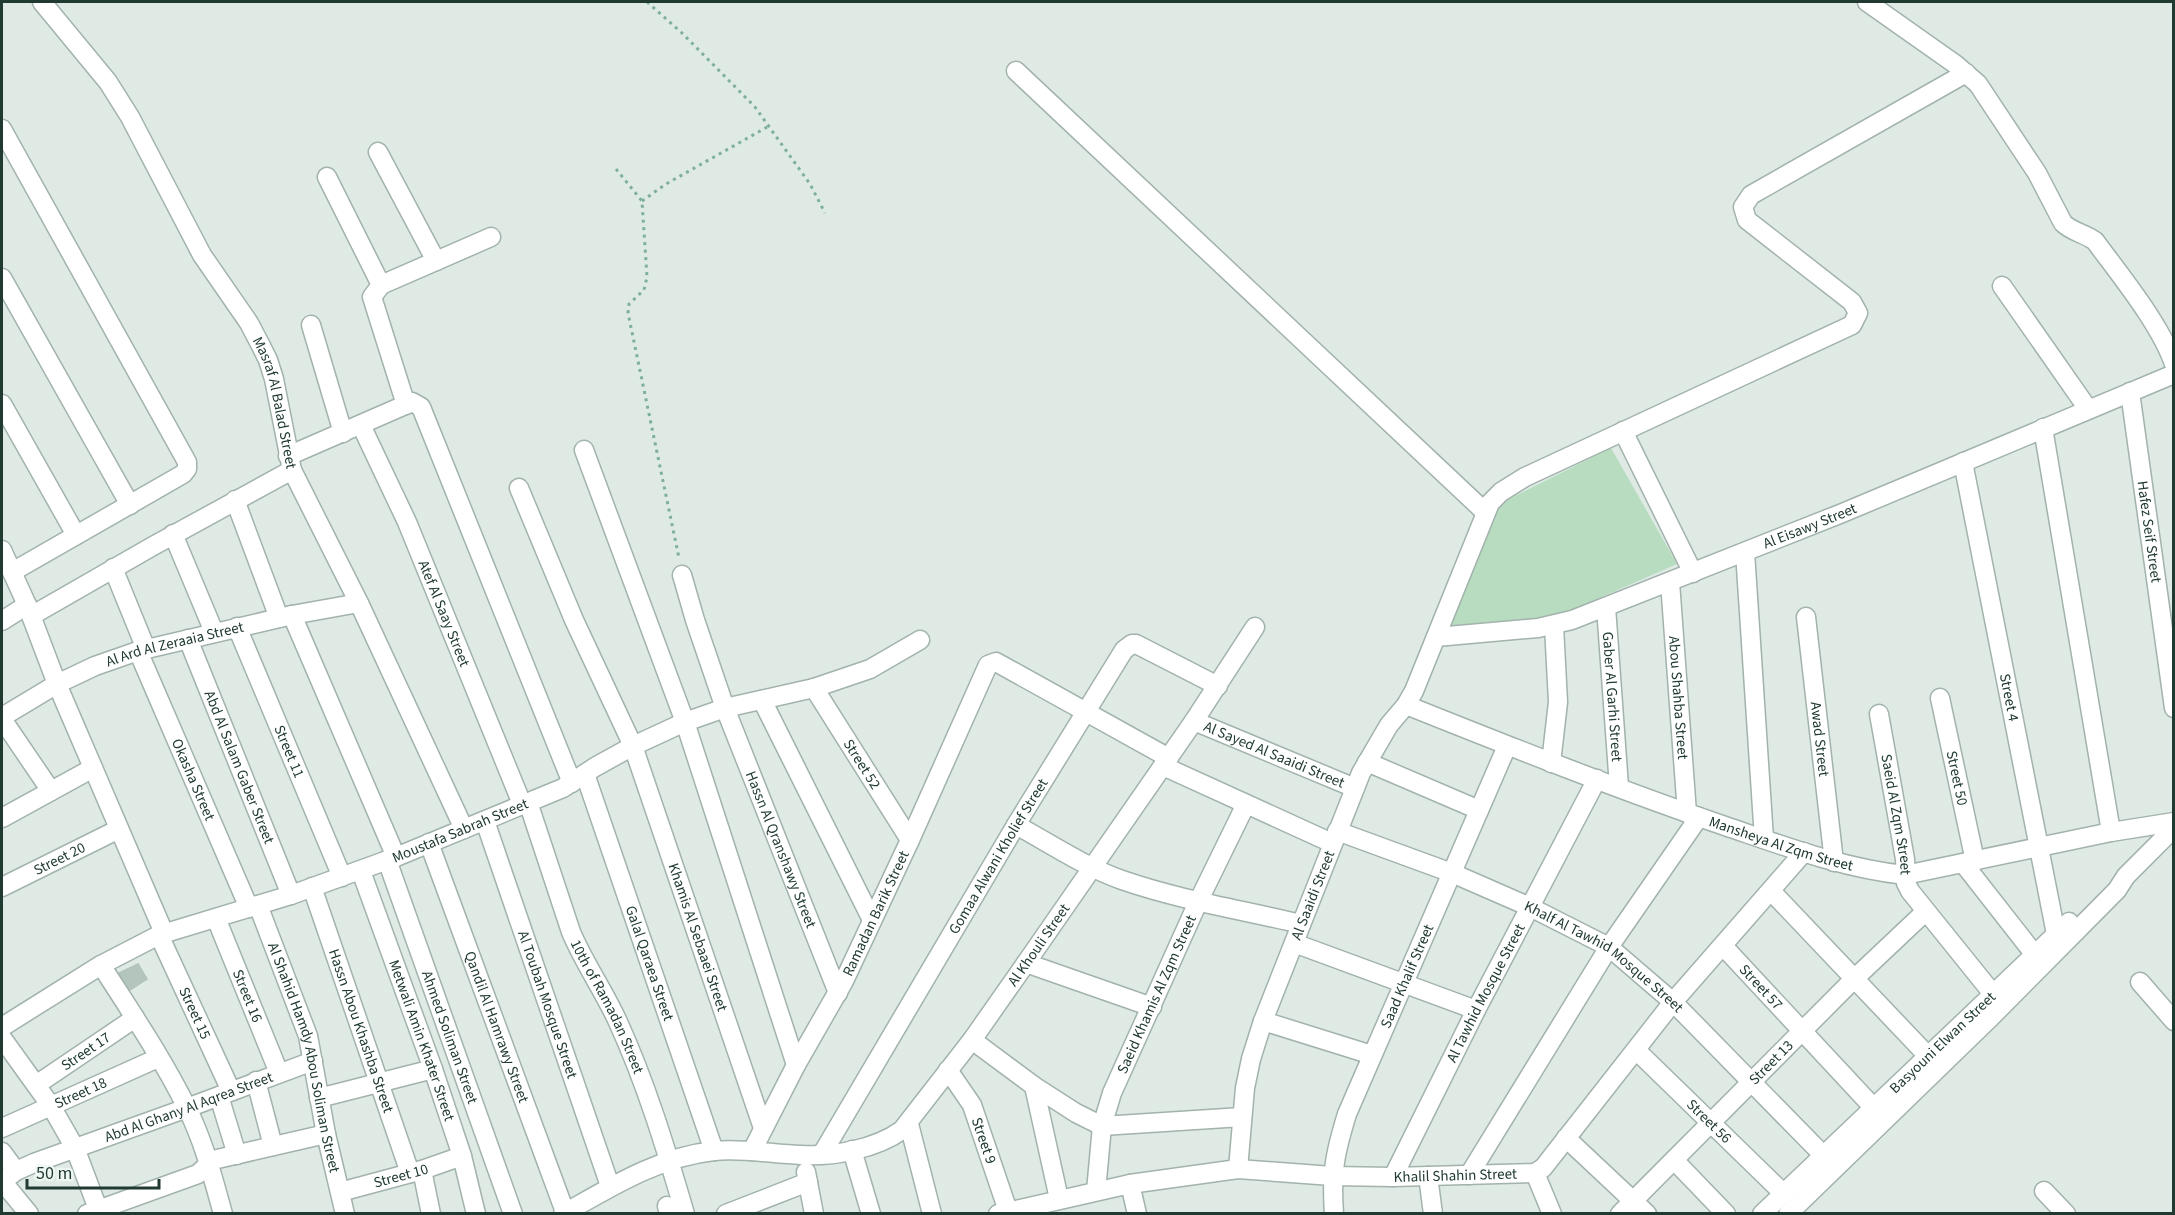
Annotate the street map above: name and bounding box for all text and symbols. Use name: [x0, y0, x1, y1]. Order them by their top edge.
street label: Masraf Al Balad Street: [247, 333, 302, 471]
street label: Hafez Seif Street: [2131, 479, 2166, 584]
street label: Al Eisawy Street: [1760, 498, 1860, 554]
street label: Atef Al Saay Street: [413, 557, 475, 670]
street label: Al Ard Al Zeraaia Street: [103, 617, 246, 672]
street label: Gaber Al Garhi Street: [1597, 631, 1627, 763]
street label: Abou Shahba Street: [1663, 635, 1693, 760]
street label: Street 4: [1994, 672, 2024, 724]
street label: Abd Al Salam Gaber Street: [199, 687, 279, 847]
street label: Awad Street: [1805, 701, 1834, 778]
street label: Al Sayed Al Saaidi Street: [1200, 716, 1348, 794]
street label: Street 11: [268, 722, 309, 781]
street label: Okasha Street: [166, 735, 220, 824]
street label: Street 52: [838, 735, 885, 793]
street label: Street 50: [1941, 749, 1973, 808]
street label: Saeid Al Zqm Street: [1875, 752, 1916, 875]
street label: Hassn Al Qranshawy Street: [740, 768, 821, 931]
street label: Gomaa Alwani Kholief Street: [944, 775, 1053, 938]
street label: Moustafa Sabrah Street: [389, 794, 531, 868]
street label: Mansheya Al Zqm Street: [1706, 811, 1855, 877]
street label: Street 20: [30, 837, 89, 881]
street label: Ramadan Barik Street: [838, 847, 915, 980]
street label: Al Saaidi Street: [1286, 848, 1340, 943]
street label: Khamis Al Sebaaei Street: [663, 860, 733, 1014]
street label: Khalf Al Tawhid Mosque Street: [1521, 896, 1688, 1018]
street label: Al Khouli Street: [1003, 900, 1075, 991]
street label: Galal Qaraea Street: [620, 903, 679, 1024]
street label: Saeid Khamis Al Zqm Street: [1112, 912, 1202, 1077]
street label: Al Tawhid Mosque Street: [1442, 920, 1530, 1066]
street label: Saad Khalif Street: [1376, 921, 1439, 1032]
street label: Al Toubah Mosque Street: [512, 928, 582, 1081]
street label: 10th of Ramadan Street: [565, 936, 649, 1077]
street label: Al Shahid Hamdy Abou Soliman Street: [262, 940, 345, 1175]
street label: Hassn Abou Khashba Street: [323, 946, 399, 1116]
street label: Qandil Al Hamrawy Street: [459, 948, 534, 1106]
street label: Metwali Amin Khater Street: [383, 957, 460, 1124]
street label: Street 57: [1734, 960, 1787, 1015]
street label: Street 16: [227, 966, 267, 1026]
street label: Ahmed Soliman Street: [416, 968, 483, 1107]
street label: Street 15: [173, 984, 216, 1043]
street label: Basyouni Elwan Street: [1885, 987, 2001, 1098]
street label: Street 17: [57, 1028, 115, 1076]
street label: Street 13: [1744, 1036, 1798, 1090]
street label: Abd Al Ghany Al Aqrea Street: [102, 1067, 276, 1148]
street label: Street 18: [51, 1072, 110, 1114]
street label: Street 56: [1682, 1095, 1736, 1148]
street label: Street 9: [966, 1115, 1001, 1167]
scale bar: [27, 1152, 159, 1190]
street label: Street 10: [371, 1159, 431, 1194]
text: 50 m: [36, 1161, 72, 1186]
street label: Khalil Shahin Street: [1393, 1164, 1517, 1188]

